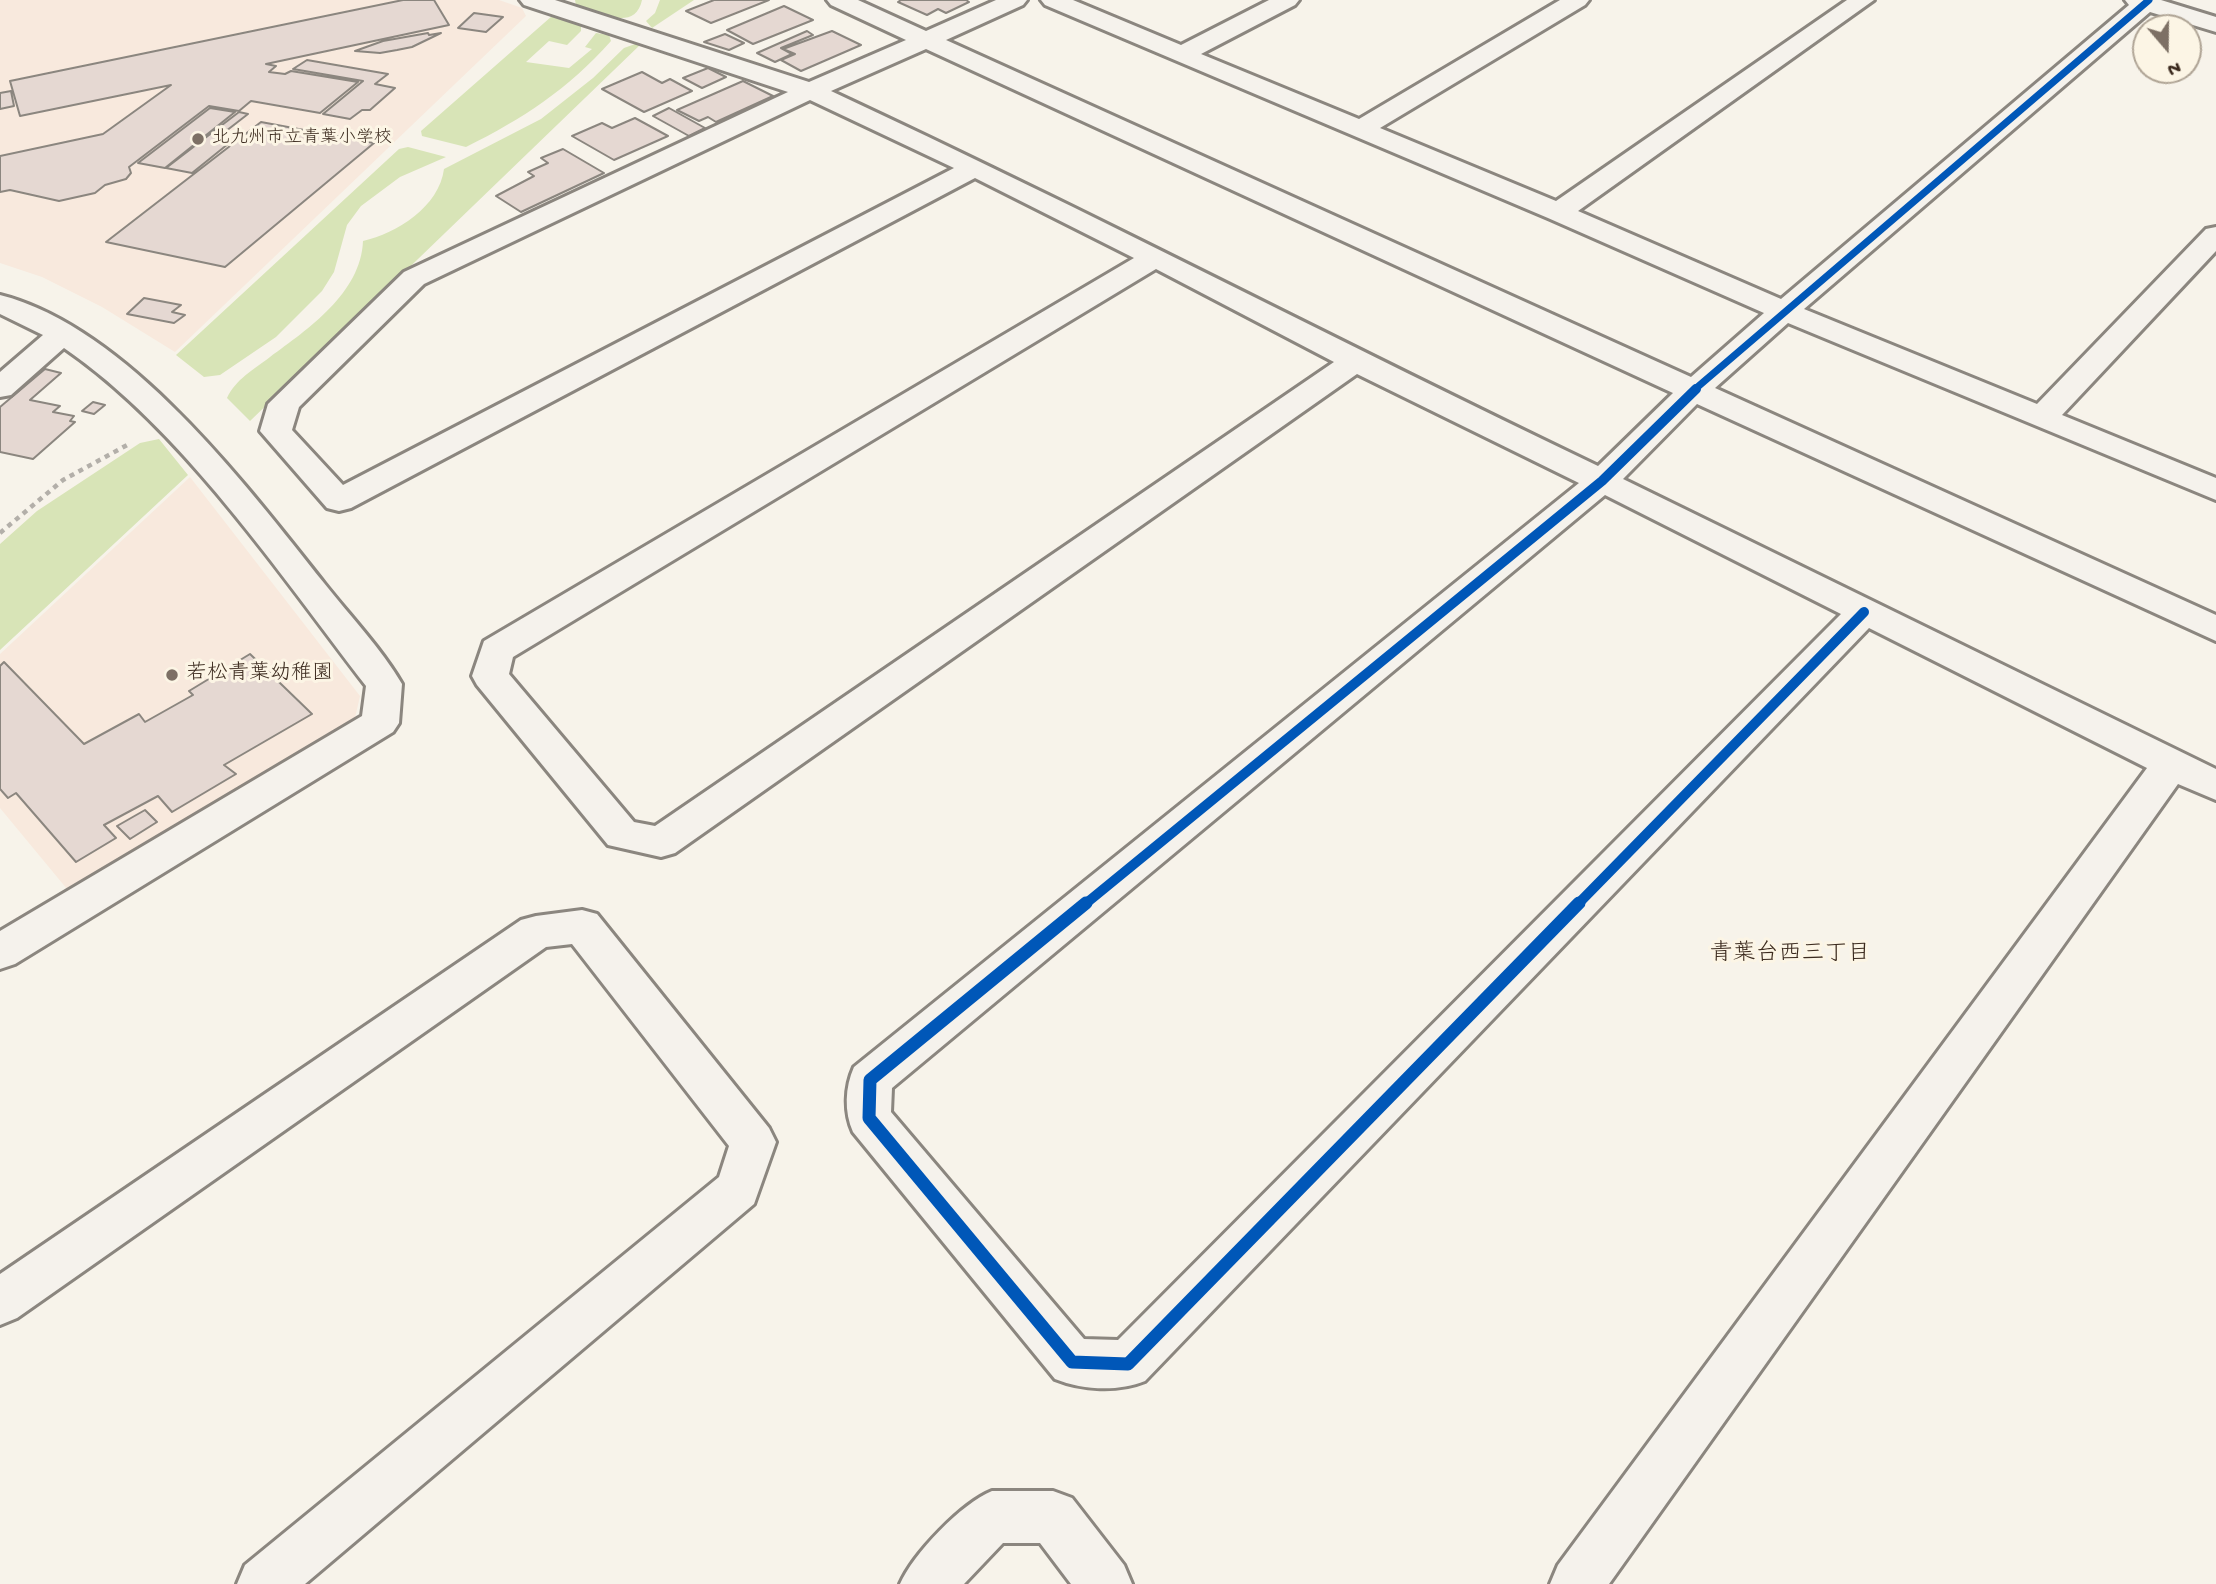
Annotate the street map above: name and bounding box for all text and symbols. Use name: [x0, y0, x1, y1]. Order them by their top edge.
north arrow: [2132, 14, 2202, 84]
text: N: [2164, 54, 2183, 80]
place label: 北九州市立青葉小学校: [212, 128, 392, 150]
marker: 北九州市立青葉小学校: [190, 131, 206, 147]
place label: 若松青葉幼稚園: [186, 662, 333, 688]
marker: 若松青葉幼稚園: [164, 667, 180, 683]
district label: 青葉台西三丁目: [1710, 941, 1870, 969]

